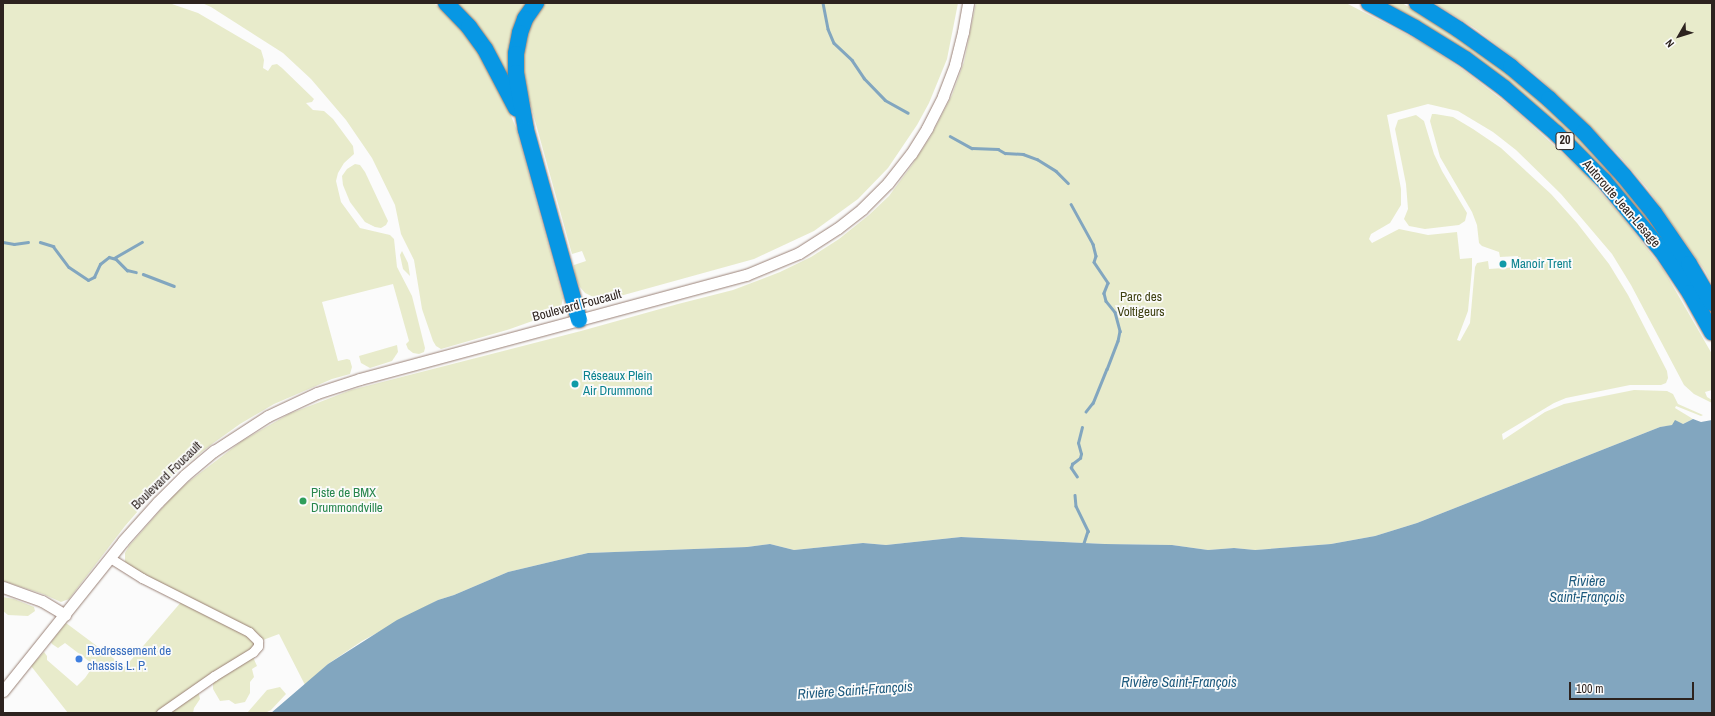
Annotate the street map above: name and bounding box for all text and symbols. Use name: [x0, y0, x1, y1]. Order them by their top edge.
north arrow: [1659, 16, 1699, 56]
text: N: [1662, 37, 1677, 50]
road number: 20: [1555, 131, 1575, 151]
street label: Autoroute Jean-Lesage: [1579, 157, 1663, 251]
place label: Manoir Trent: [1511, 256, 1572, 272]
marker: Manoir Trent: [1498, 259, 1508, 269]
street label: Boulevard Foucault: [531, 287, 623, 325]
park label: Parc des Voltigeurs: [1117, 290, 1165, 321]
place label: Réseaux Plein Air Drummond: [583, 369, 652, 400]
marker: Réseaux Plein Air Drummond: [570, 379, 580, 389]
street label: Boulevard Foucault: [129, 439, 205, 513]
place label: Piste de BMX Drummondville: [311, 486, 383, 517]
marker: Piste de BMX Drummondville: [298, 496, 308, 506]
water label: Rivière Saint-François: [1549, 573, 1625, 606]
place label: Redressement de chassis L. P.: [87, 644, 171, 675]
marker: Redressement de chassis L. P.: [74, 654, 84, 664]
water label: Rivière Saint-François: [1121, 674, 1237, 690]
scale bar: [1571, 674, 1696, 700]
water label: Rivière Saint-François: [797, 678, 913, 702]
text: 100 m: [1576, 681, 1603, 697]

